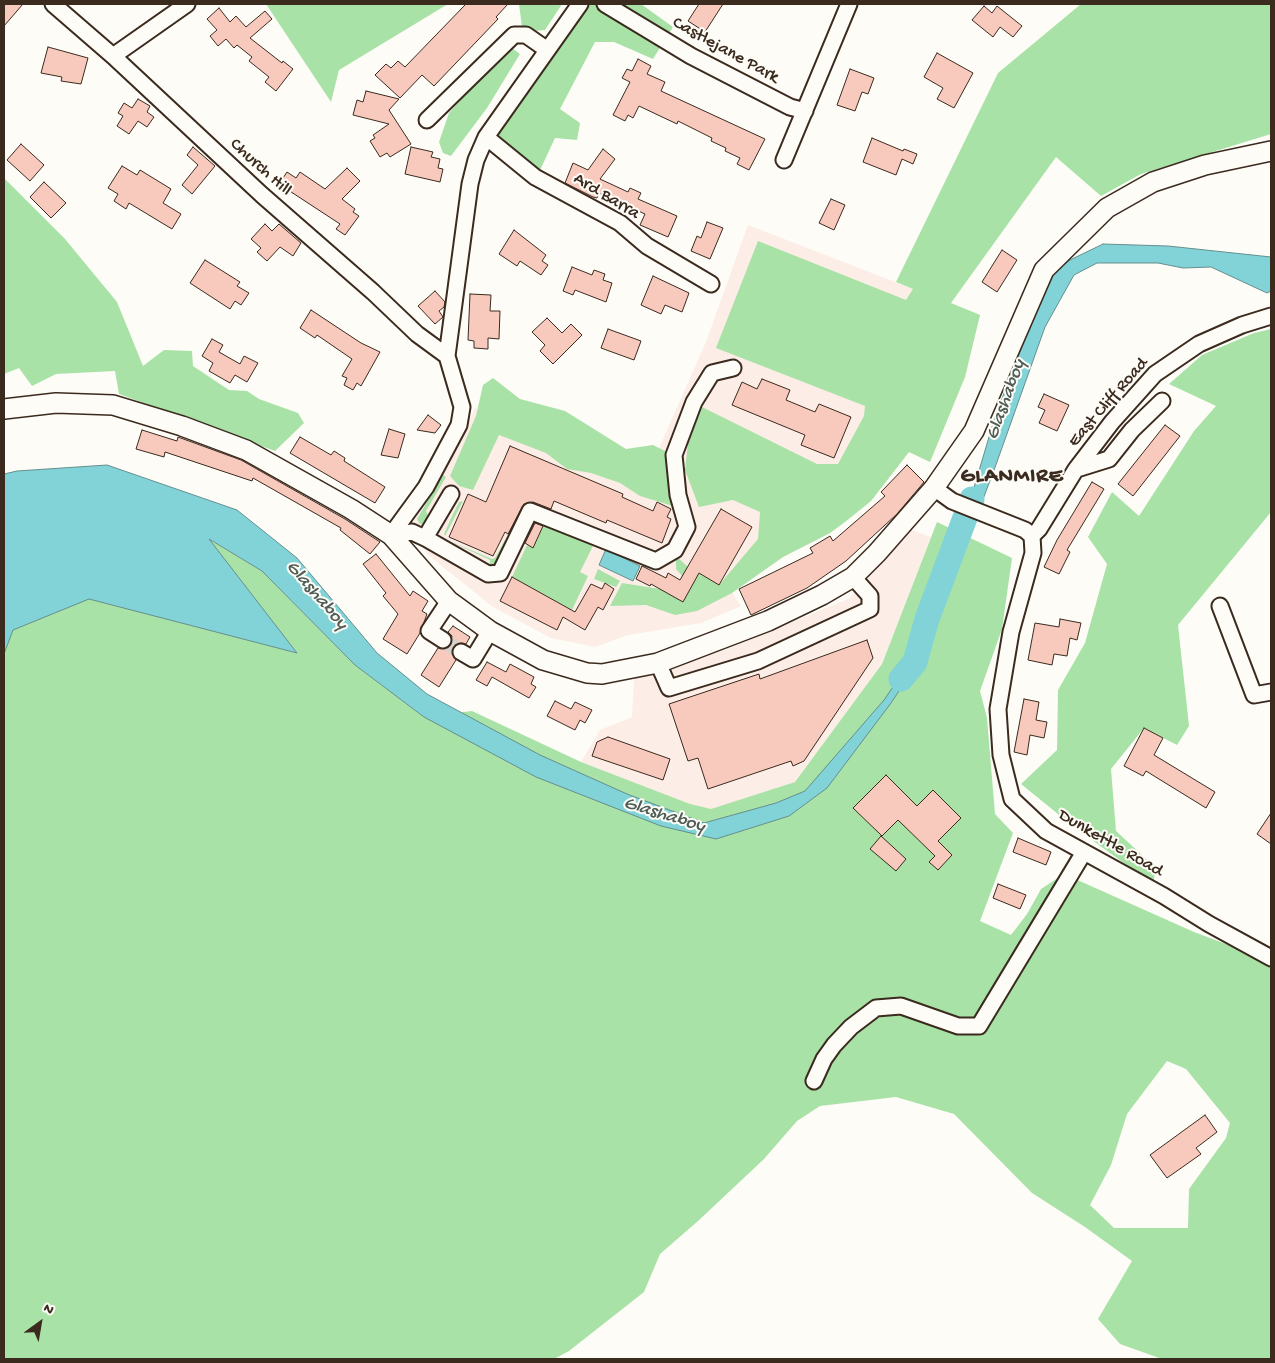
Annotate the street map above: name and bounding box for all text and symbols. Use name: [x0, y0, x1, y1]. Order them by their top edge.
street label: Castlejane Park: [668, 13, 782, 89]
street label: Church Hill: [224, 134, 296, 202]
street label: Ard Barra: [569, 169, 643, 225]
street label: East Cliff Road: [1064, 354, 1154, 452]
water label: Glashaboy: [982, 357, 1032, 443]
district label: GLANMIRE: [959, 465, 1065, 491]
water label: Glashaboy: [280, 557, 352, 635]
water label: Glashaboy: [621, 793, 707, 839]
street label: Dunkettle Road: [1054, 805, 1166, 883]
north arrow: [15, 1298, 65, 1348]
text: N: [40, 1300, 57, 1319]

